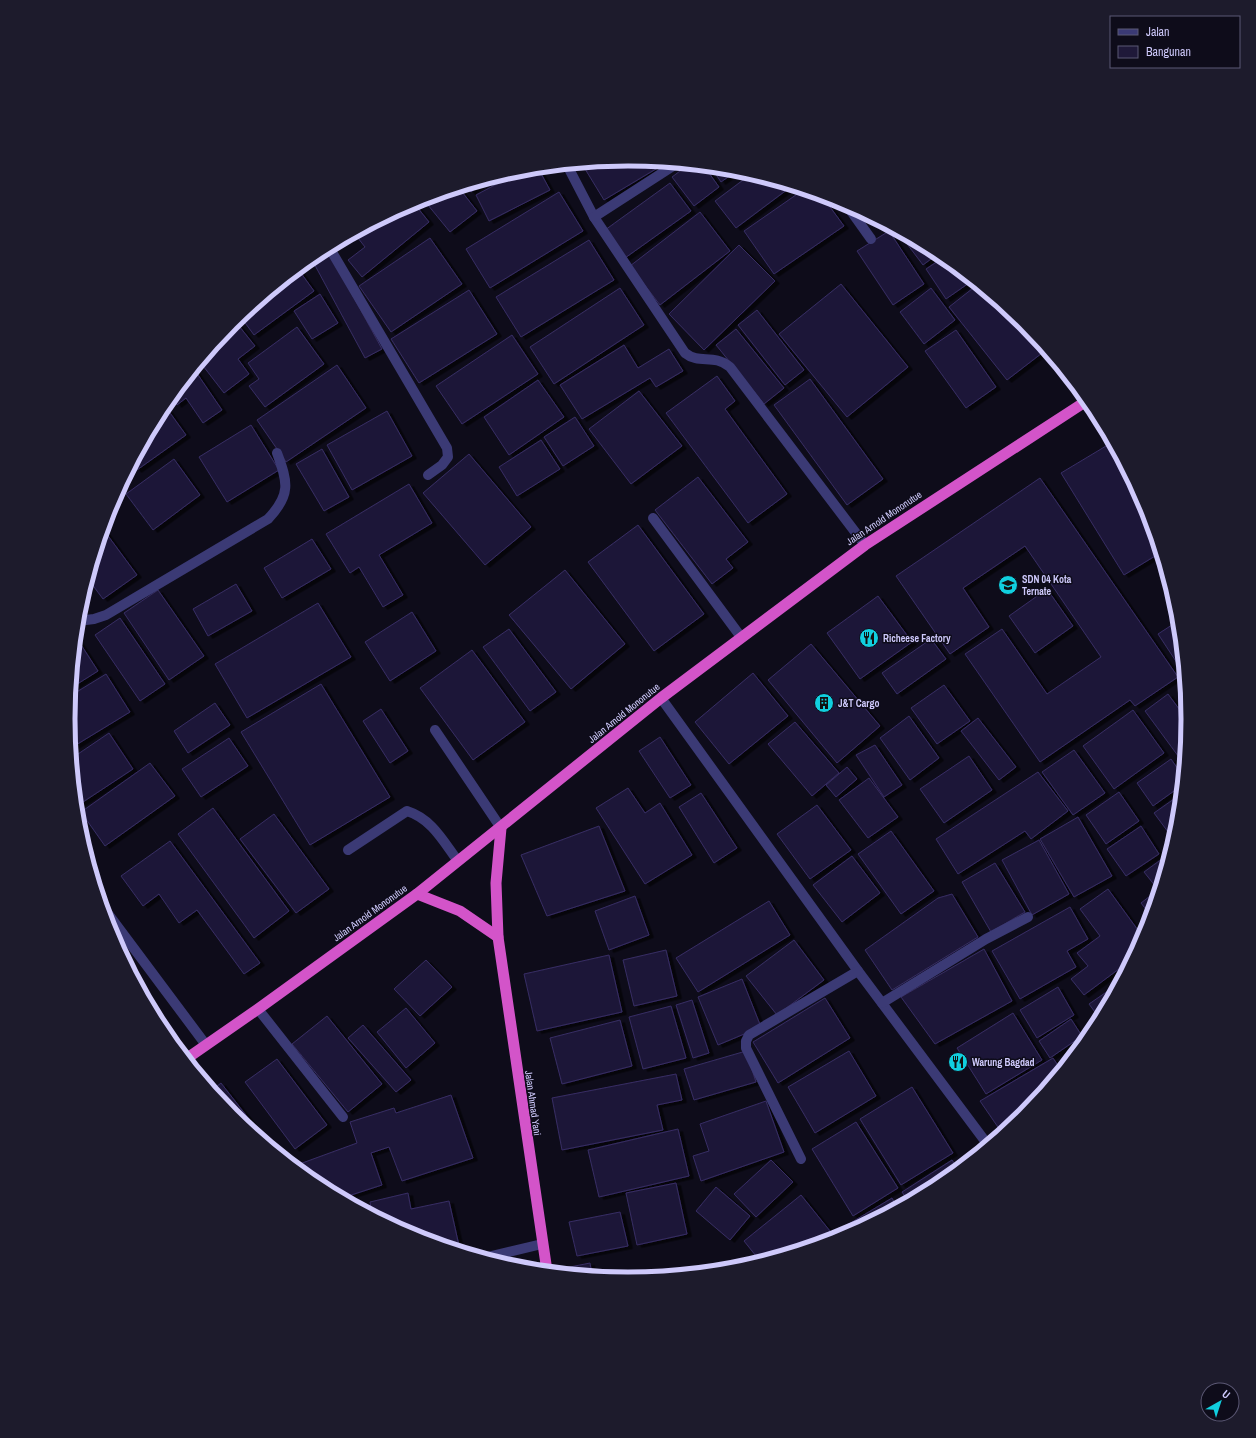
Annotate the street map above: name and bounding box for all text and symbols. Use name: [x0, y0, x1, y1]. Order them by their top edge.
legend: [1110, 16, 1240, 68]
text: Jalan: [1146, 24, 1170, 40]
text: Bangunan: [1146, 44, 1191, 60]
street label: Jalan Arnold Mononutue: [844, 488, 925, 548]
place label: SDN 04 Kota Ternate: [1022, 573, 1072, 598]
school or university icon: SDN 04 Kota Ternate: [997, 574, 1019, 596]
restaurant icon: Richeese Factory: [858, 627, 880, 649]
place label: Richeese Factory: [883, 632, 951, 645]
street label: Jalan Arnold Mononutue: [586, 680, 663, 746]
building icon: J&T Cargo: [813, 692, 835, 714]
place label: J&T Cargo: [838, 697, 879, 710]
street label: Jalan Arnold Mononutue: [330, 881, 410, 944]
restaurant icon: Warung Bagdad: [947, 1051, 969, 1073]
place label: Warung Bagdad: [972, 1056, 1035, 1069]
street label: Jalan Ahmad Yani: [522, 1070, 544, 1136]
north arrow: [1200, 1382, 1240, 1422]
text: U: [1219, 1387, 1233, 1402]

